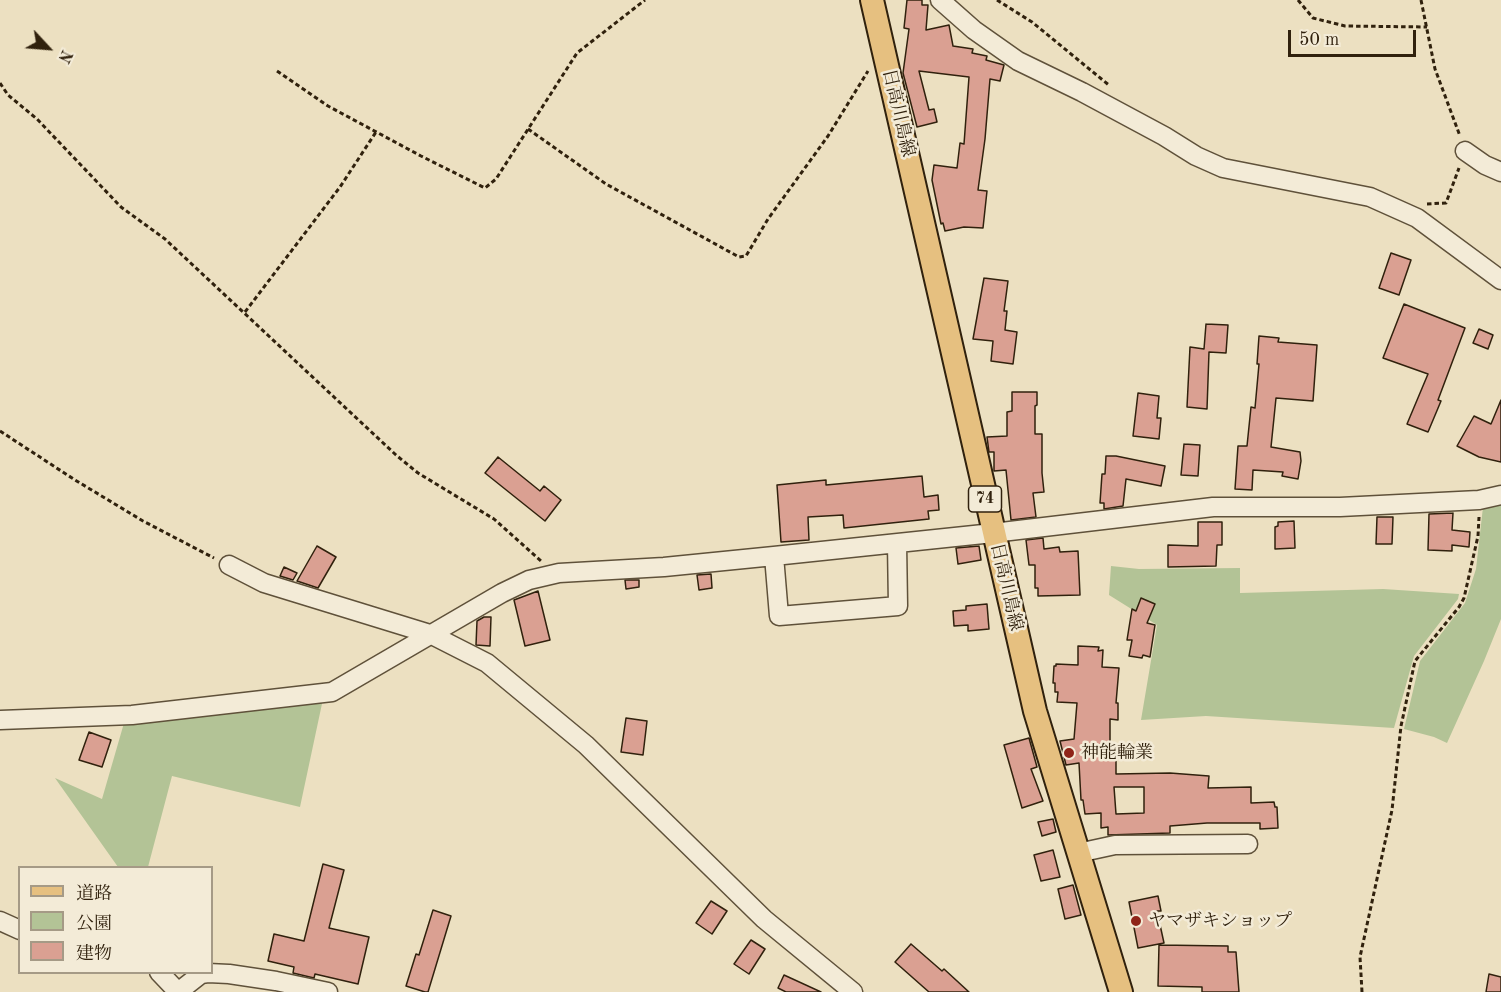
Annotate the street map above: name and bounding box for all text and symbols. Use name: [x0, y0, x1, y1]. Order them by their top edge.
north arrow: [18, 18, 78, 78]
scale bar: [1291, 18, 1418, 56]
text: 50 m: [1299, 31, 1339, 49]
text: N: [54, 47, 74, 65]
street label: 日高川島線: [877, 67, 919, 159]
road number: 74: [968, 486, 1002, 512]
street label: 日高川島線: [985, 541, 1027, 633]
place label: 神能輪業: [1081, 742, 1153, 764]
marker: 神能輪業: [1062, 746, 1076, 760]
legend: [18, 866, 213, 974]
text: 道路: [76, 885, 112, 903]
place label: ヤマザキショップ: [1148, 910, 1292, 932]
marker: ヤマザキショップ: [1129, 914, 1143, 928]
text: 公園: [76, 915, 112, 933]
text: 建物: [76, 945, 112, 963]

